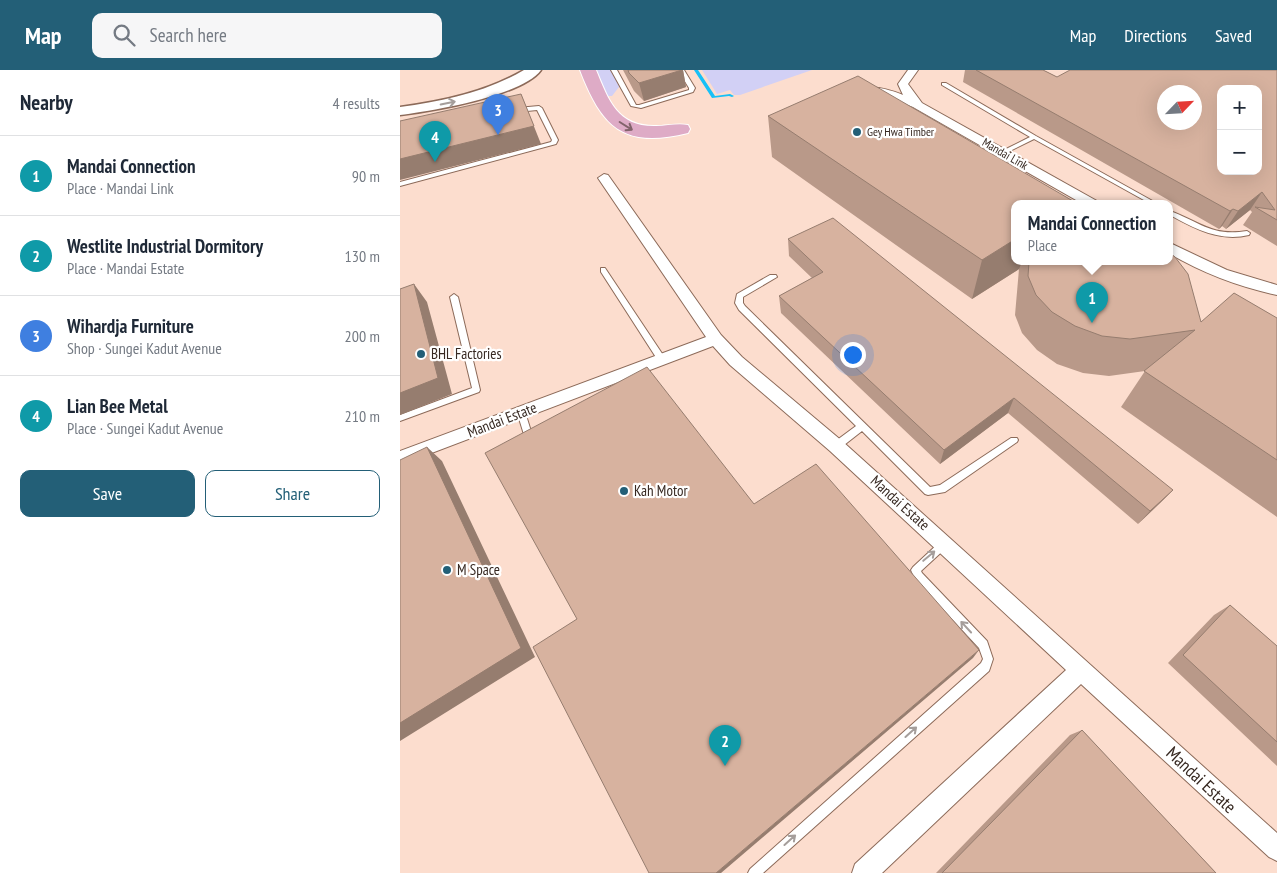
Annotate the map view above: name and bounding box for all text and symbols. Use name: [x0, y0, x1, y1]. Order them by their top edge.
search box: [92, 13, 442, 58]
text: Map: [25, 20, 62, 51]
icon: search: [110, 21, 138, 49]
text: Search here: [150, 23, 227, 47]
text: Map: [1070, 24, 1096, 47]
text: Directions: [1124, 24, 1187, 47]
text: Saved: [1215, 24, 1252, 47]
north arrow: [1157, 85, 1202, 130]
map controls: [1217, 85, 1262, 175]
button: +: [1217, 85, 1262, 130]
text: Nearby: [20, 89, 73, 116]
text: 4 results: [333, 93, 380, 113]
pin: 3: [482, 94, 514, 135]
one-way arrow: [440, 98, 456, 108]
pin: 4: [419, 121, 451, 162]
one-way arrow: [618, 122, 632, 132]
place label: Gey Hwa Timber: [867, 124, 935, 139]
marker: Gey Hwa Timber: [851, 126, 863, 138]
button: −: [1217, 130, 1262, 175]
street label: Mandai Link: [980, 134, 1031, 173]
text: Mandai Connection: [67, 154, 195, 178]
text: 1: [32, 166, 40, 186]
text: 90 m: [352, 166, 380, 186]
text: Place · Mandai Link: [67, 178, 174, 198]
popup: [1011, 200, 1173, 265]
text: Mandai Connection: [1028, 211, 1156, 235]
text: Westlite Industrial Dormitory: [67, 234, 263, 258]
text: Place: [1028, 235, 1057, 255]
text: 2: [32, 246, 40, 266]
text: 130 m: [345, 246, 380, 266]
text: Place · Mandai Estate: [67, 258, 184, 278]
pin: 1: [1076, 282, 1108, 323]
text: Wihardja Furniture: [67, 314, 194, 338]
text: 3: [32, 326, 40, 346]
text: 200 m: [345, 326, 380, 346]
text: Shop · Sungei Kadut Avenue: [67, 338, 222, 358]
your location: [840, 342, 866, 368]
place label: BHL Factories: [431, 344, 502, 363]
marker: BHL Factories: [415, 348, 427, 360]
text: Lian Bee Metal: [67, 394, 168, 418]
street label: Mandai Estate: [464, 398, 539, 441]
text: 4: [32, 406, 40, 426]
text: 210 m: [345, 406, 380, 426]
text: Place · Sungei Kadut Avenue: [67, 418, 223, 438]
button: Save: [20, 470, 195, 517]
button: Share: [205, 470, 380, 517]
street label: Mandai Estate: [867, 471, 934, 534]
place label: Kah Motor: [634, 481, 688, 500]
marker: Kah Motor: [618, 485, 630, 497]
one-way arrow: [923, 551, 936, 562]
place label: M Space: [457, 560, 500, 579]
marker: M Space: [441, 564, 453, 576]
one-way arrow: [960, 620, 972, 633]
pin: 2: [709, 725, 741, 766]
one-way arrow: [905, 726, 918, 738]
street label: Mandai Estate: [1162, 741, 1241, 818]
one-way arrow: [784, 835, 797, 846]

